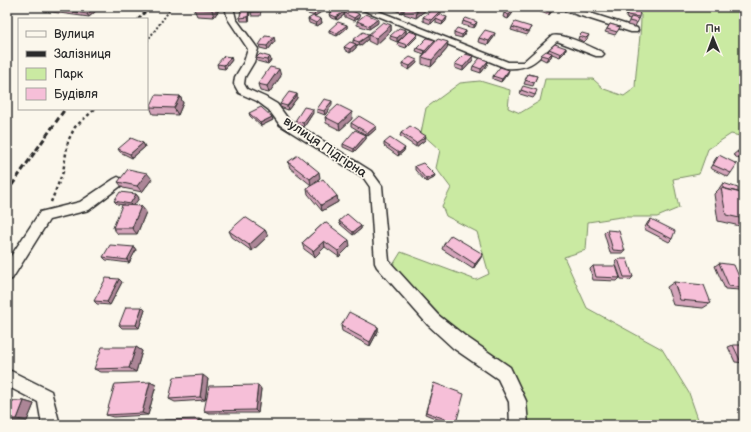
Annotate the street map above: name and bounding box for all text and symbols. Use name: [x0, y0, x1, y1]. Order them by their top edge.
legend: [18, 18, 148, 110]
north arrow: [693, 18, 733, 58]
text: Пн: [705, 22, 720, 35]
text: Вулиця: [54, 27, 95, 42]
text: Залізниця: [54, 47, 111, 62]
text: Парк: [54, 67, 84, 82]
text: Будівля: [54, 87, 98, 102]
street label: вулиця Підгірна: [280, 113, 370, 181]

